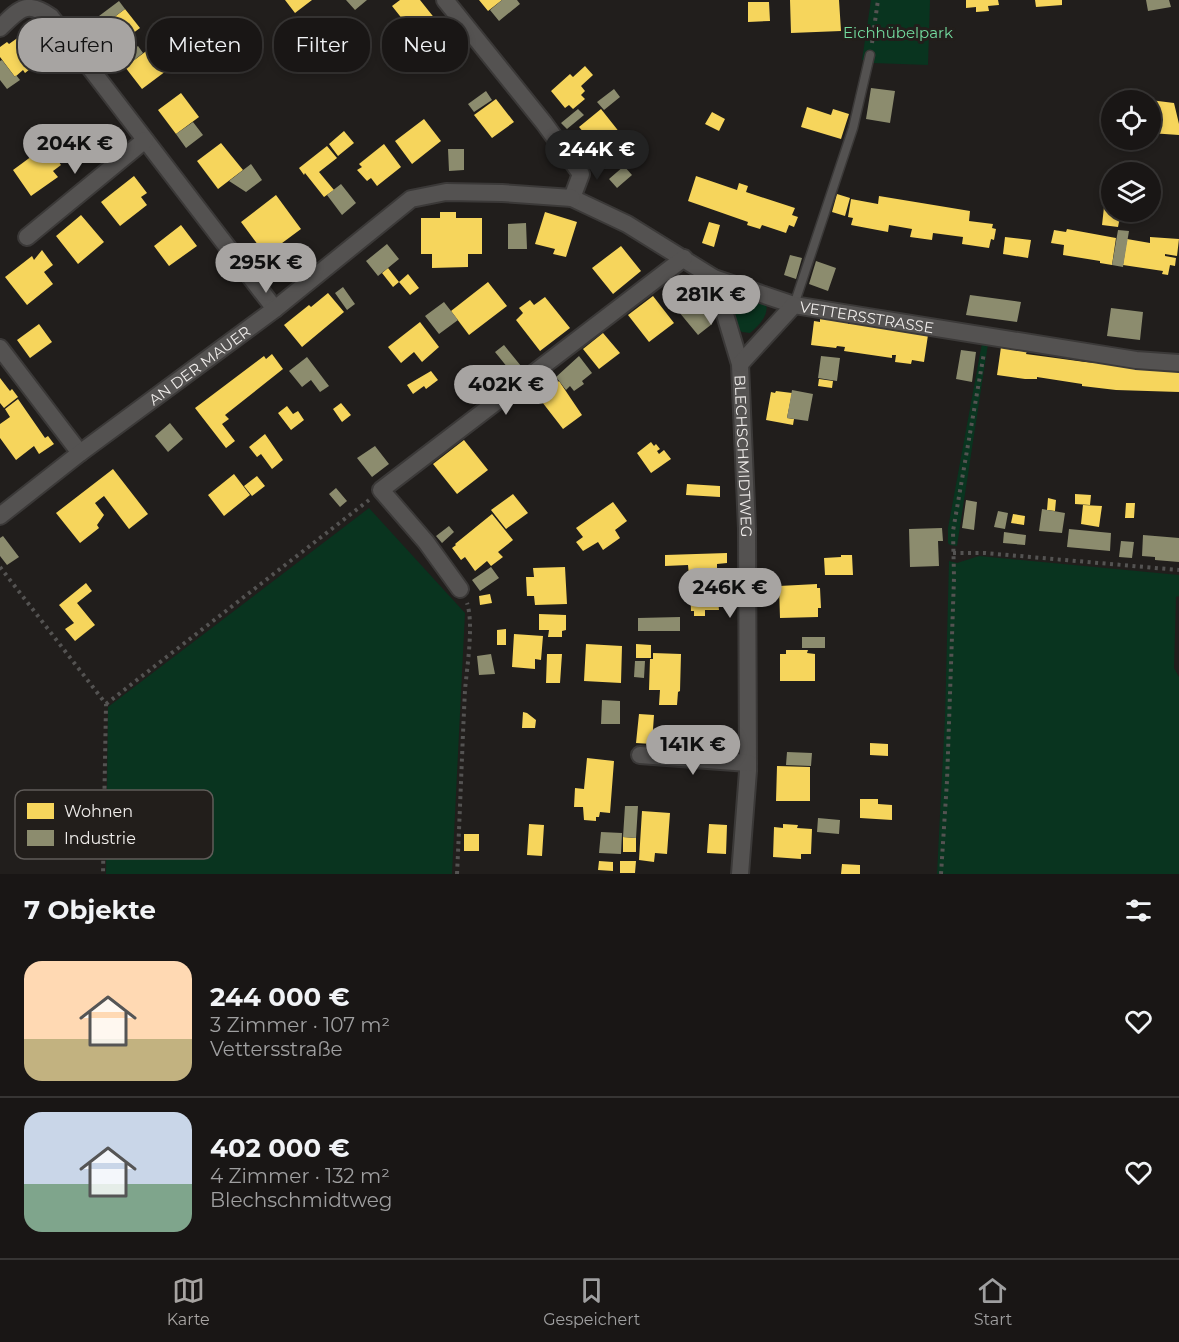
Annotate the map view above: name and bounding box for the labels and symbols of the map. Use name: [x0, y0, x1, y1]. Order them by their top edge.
park label: Eichhübelpark: [843, 23, 953, 42]
pin: 204K €: [26, 124, 124, 175]
pin: 244K €: [548, 130, 646, 181]
pin: 295K €: [217, 243, 315, 294]
pin: 281K €: [662, 275, 760, 326]
street label: VETTERSSTRASSE: [798, 297, 935, 337]
street label: AN DER MAUER: [145, 321, 254, 409]
pin: 402K €: [457, 365, 555, 416]
street label: BLECHSCHMIDTWEG: [731, 374, 757, 537]
pin: 246K €: [681, 568, 779, 619]
pin: 141K €: [644, 725, 742, 776]
legend: [15, 790, 213, 859]
text: Wohnen: [64, 802, 133, 821]
text: Industrie: [64, 829, 136, 848]

